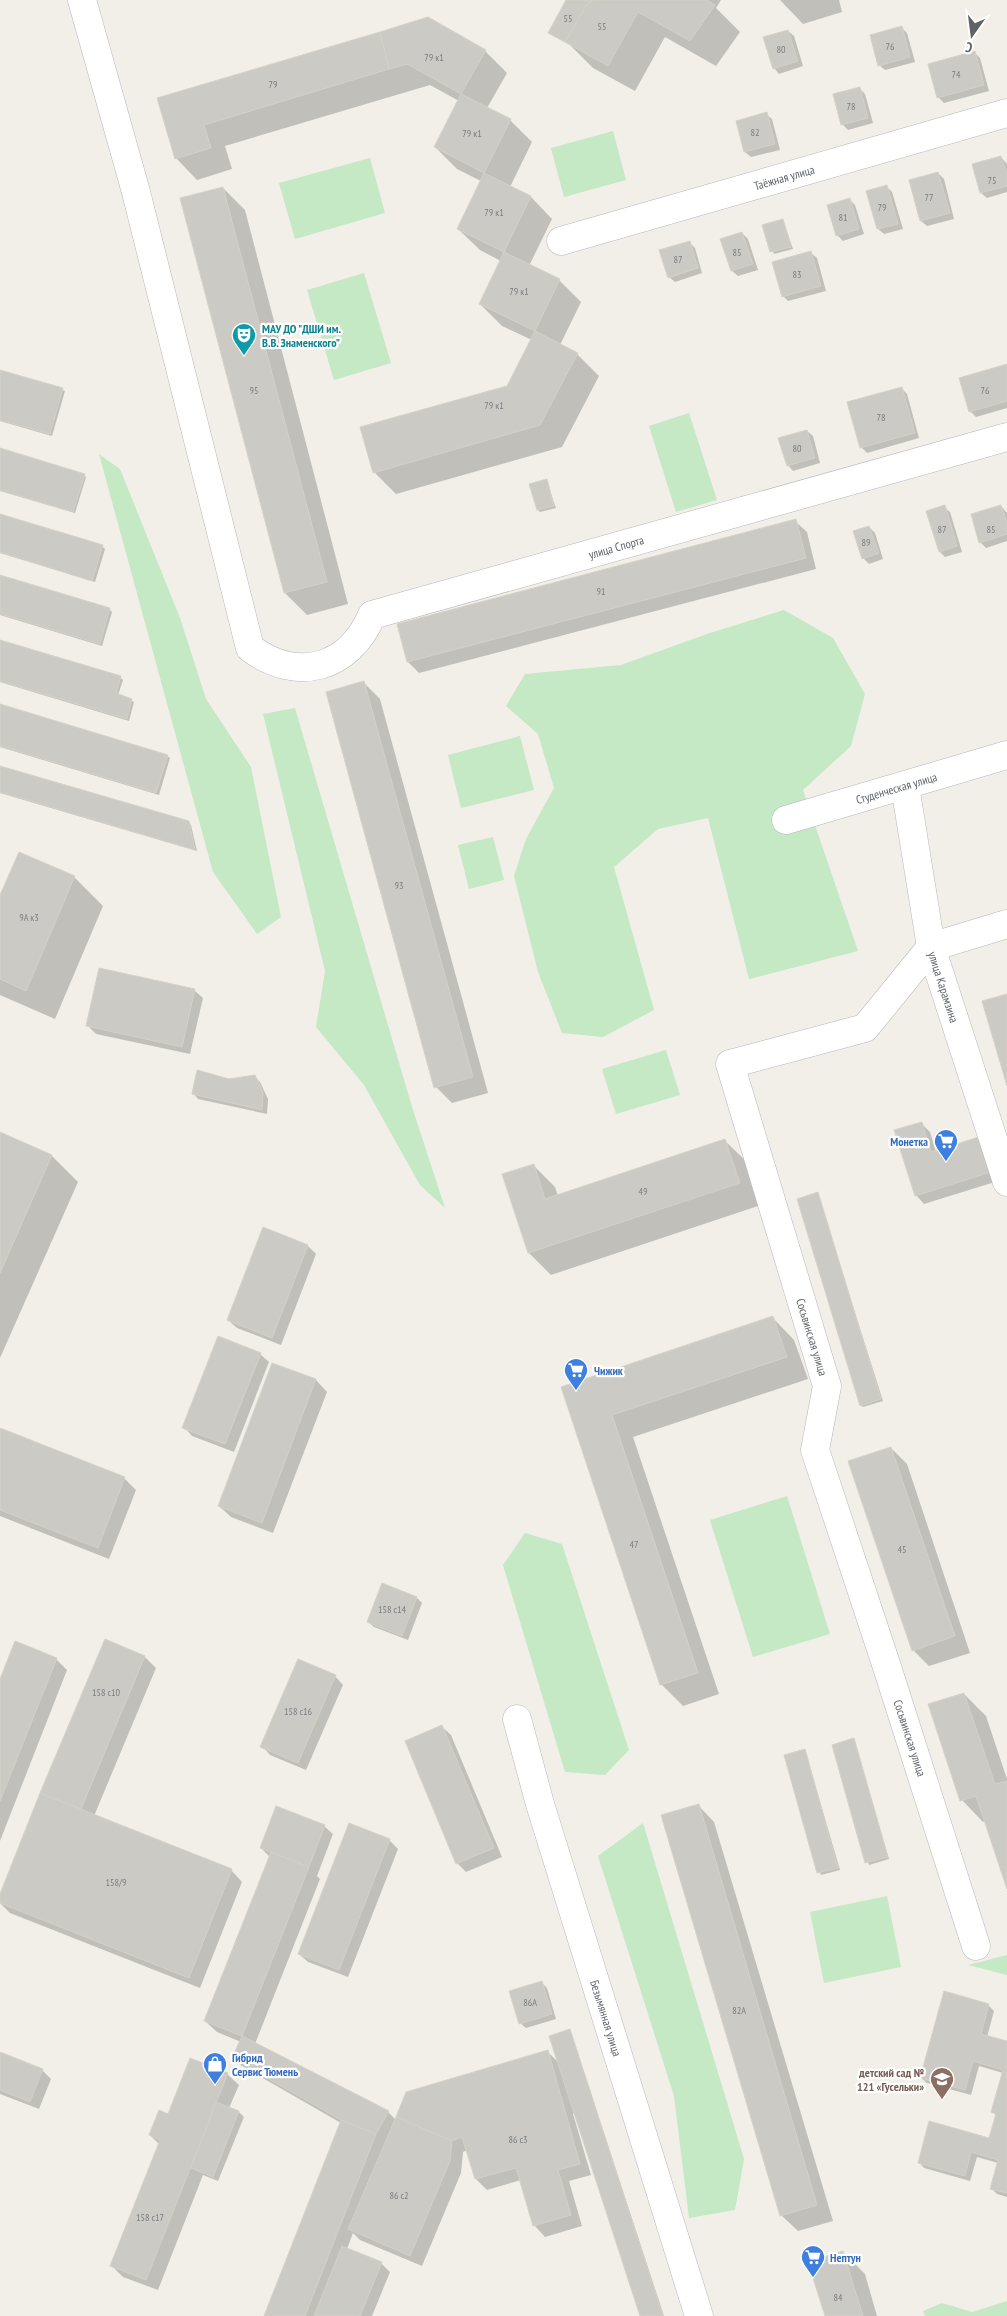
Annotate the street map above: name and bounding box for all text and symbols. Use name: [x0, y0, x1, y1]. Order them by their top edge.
north arrow: [947, 10, 997, 60]
house number: 55: [564, 12, 573, 25]
house number: 55: [598, 20, 607, 33]
text: С: [963, 38, 974, 57]
house number: 76: [886, 40, 895, 53]
house number: 80: [777, 43, 786, 56]
house number: 79 к1: [424, 51, 444, 64]
house number: 74: [952, 68, 961, 81]
house number: 79: [269, 78, 278, 91]
house number: 78: [847, 100, 856, 113]
house number: 82: [751, 126, 760, 139]
house number: 79 к1: [462, 127, 482, 140]
street label: Таёжная улица: [752, 161, 816, 193]
house number: 75: [988, 174, 997, 187]
house number: 77: [925, 191, 934, 204]
house number: 79: [878, 201, 887, 214]
house number: 79 к1: [484, 206, 504, 219]
house number: 81: [839, 211, 848, 224]
house number: 85: [733, 246, 742, 259]
house number: 87: [674, 253, 683, 266]
house number: 83: [793, 268, 802, 281]
house number: 79 к1: [509, 285, 529, 298]
place label: МАУ ДО "ДШИ им. В.В. Знаменского": [262, 321, 341, 350]
theatre icon: МАУ ДО "ДШИ им. В.В. Знаменского": [231, 322, 257, 356]
house number: 95: [250, 384, 259, 397]
house number: 76: [981, 384, 990, 397]
house number: 79 к1: [484, 399, 504, 412]
house number: 78: [877, 411, 886, 424]
house number: 80: [793, 442, 802, 455]
house number: 87: [938, 523, 947, 536]
house number: 85: [987, 523, 996, 536]
street label: улица Спорта: [587, 532, 646, 561]
house number: 89: [862, 536, 871, 549]
house number: 91: [597, 585, 606, 598]
street label: Студенческая улица: [854, 768, 939, 807]
house number: 93: [395, 879, 404, 892]
house number: 9А к3: [19, 911, 39, 924]
street label: улица Карамзина: [925, 949, 962, 1024]
supermarket icon: Монетка: [933, 1128, 959, 1162]
place label: Монетка: [890, 1134, 928, 1149]
house number: 49: [639, 1185, 648, 1198]
street label: Сосьвинская улица: [793, 1297, 831, 1378]
supermarket icon: Чижик: [563, 1357, 589, 1391]
place label: Чижик: [594, 1363, 623, 1378]
house number: 47: [630, 1538, 639, 1551]
house number: 45: [898, 1543, 907, 1556]
house number: 158 с14: [378, 1603, 407, 1616]
house number: 158 с10: [92, 1686, 121, 1699]
street label: Сосьвинская улица: [891, 1698, 930, 1779]
house number: 158 с16: [284, 1705, 313, 1718]
house number: 158/9: [106, 1876, 126, 1889]
street label: Безымянная улица: [588, 1978, 625, 2058]
house number: 86А: [523, 1996, 537, 2009]
house number: 82А: [732, 2004, 746, 2017]
place label: Гибрид Сервис Тюмень: [232, 2050, 298, 2079]
shop icon: Гибрид Сервис Тюмень: [202, 2051, 228, 2085]
place label: детский сад № 121 «Гусельки»: [857, 2065, 924, 2094]
school or university icon: детский сад № 121 «Гусельки»: [929, 2066, 955, 2100]
house number: 86 с3: [508, 2133, 528, 2146]
house number: 86 с2: [389, 2189, 409, 2202]
house number: 158 с17: [136, 2211, 164, 2224]
supermarket icon: Нептун: [800, 2244, 826, 2278]
place label: Нептун: [830, 2250, 861, 2265]
house number: 84: [834, 2291, 843, 2304]

